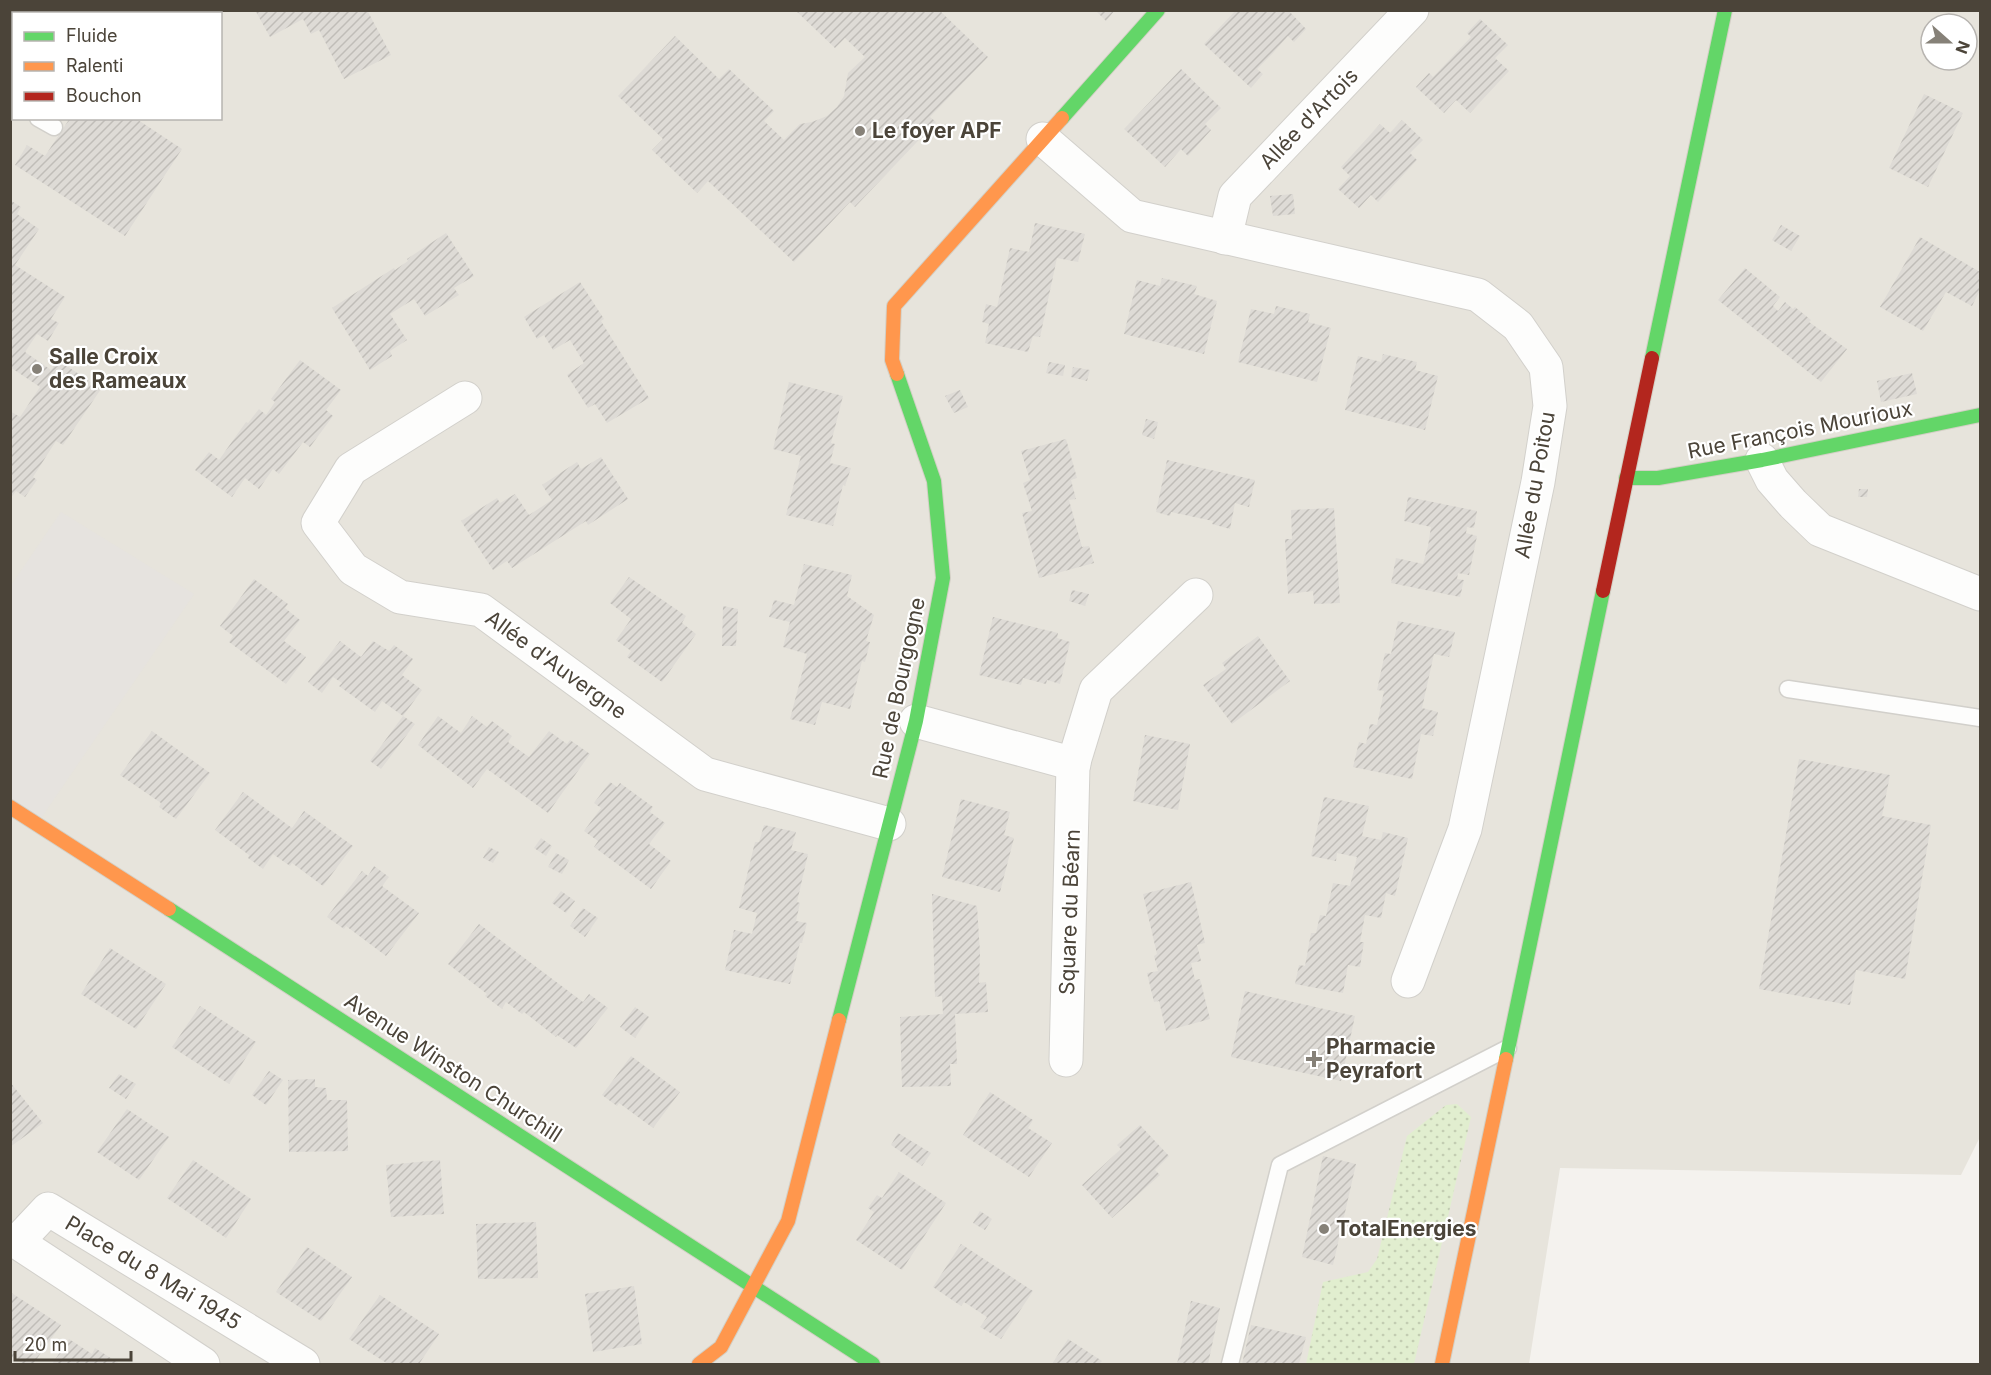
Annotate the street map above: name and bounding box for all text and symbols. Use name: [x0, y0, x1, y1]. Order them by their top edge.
legend: [12, 12, 222, 120]
north arrow: [1919, 12, 1979, 72]
text: Fluide: [66, 25, 118, 46]
text: N: [1951, 38, 1975, 57]
text: Ralenti: [66, 55, 123, 76]
street label: Allée d'Artois: [1254, 63, 1363, 174]
text: Bouchon: [66, 85, 142, 106]
place label: Le foyer APF: [872, 118, 1002, 143]
marker: Le foyer APF: [853, 124, 867, 138]
place label: Salle Croix des Rameaux: [49, 344, 187, 393]
marker: Salle Croix des Rameaux: [30, 362, 44, 376]
street label: Rue François Mourioux: [1685, 395, 1914, 464]
street label: Allée du Poitou: [1509, 409, 1560, 560]
street label: Rue de Bourgogne: [867, 595, 930, 781]
street label: Allée d'Auvergne: [481, 605, 632, 724]
street label: Square du Béarn: [1054, 829, 1085, 995]
street label: Avenue Winston Churchill: [340, 988, 567, 1147]
place label: Pharmacie Peyrafort: [1326, 1034, 1436, 1083]
marker: Pharmacie Peyrafort: [1307, 1052, 1321, 1066]
street label: Place du 8 Mai 1945: [61, 1210, 245, 1335]
place label: TotalEnergies: [1336, 1216, 1477, 1241]
marker: TotalEnergies: [1317, 1222, 1331, 1236]
scale bar: [15, 1324, 130, 1362]
text: 20 m: [24, 1334, 67, 1355]

